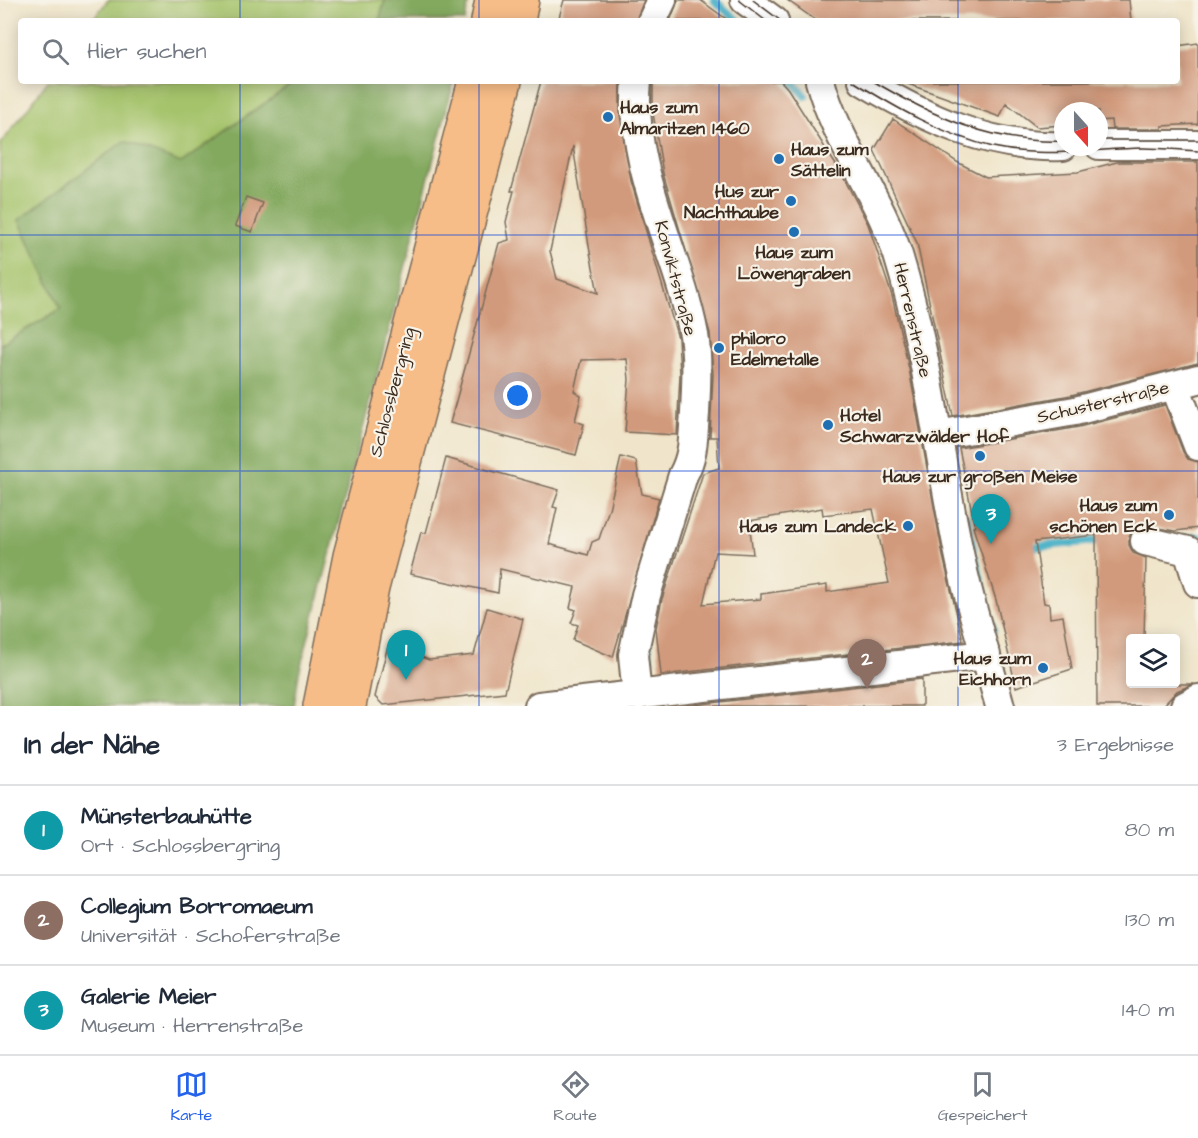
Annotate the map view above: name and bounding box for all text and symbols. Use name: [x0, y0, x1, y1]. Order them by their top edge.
search box: [18, 18, 1180, 84]
icon: search: [39, 35, 72, 68]
text: Hier suchen: [87, 36, 206, 67]
place label: Haus zum Almaritzen 1460: [620, 95, 750, 141]
north arrow: [1054, 102, 1108, 156]
marker: Haus zum Almaritzen 1460: [601, 110, 615, 124]
place label: Haus zum Sättelin: [790, 137, 869, 183]
marker: Haus zum Sättelin: [772, 152, 786, 166]
place label: Hus zur Nachthaube: [684, 179, 779, 225]
marker: Hus zur Nachthaube: [784, 194, 798, 208]
street label: Konviktstraße: [648, 218, 703, 339]
marker: Haus zum Löwengraben: [787, 225, 801, 239]
place label: Haus zum Löwengraben: [737, 240, 851, 287]
street label: Herrenstraße: [887, 260, 938, 380]
street label: Schlossbergring: [363, 325, 423, 460]
place label: philoro Edelmetalle: [731, 326, 819, 372]
marker: philoro Edelmetalle: [712, 341, 726, 355]
street label: Schusterstraße: [1035, 375, 1172, 430]
your location: [503, 381, 532, 410]
place label: Hotel Schwarzwälder Hof: [839, 403, 1010, 449]
marker: Hotel Schwarzwälder Hof: [821, 418, 835, 432]
marker: Haus zur großen Meise: [973, 449, 987, 463]
place label: Haus zur großen Meise: [883, 464, 1078, 490]
place label: Haus zum schönen Eck: [1049, 493, 1158, 539]
pin: 3: [972, 494, 1010, 544]
marker: Haus zum schönen Eck: [1162, 508, 1176, 522]
place label: Haus zum Landeck: [739, 514, 897, 539]
marker: Haus zum Landeck: [901, 519, 915, 533]
pin: 1: [386, 630, 426, 680]
map controls: [1126, 634, 1180, 688]
button: layers: [1126, 634, 1180, 688]
pin: 2: [848, 640, 886, 689]
place label: Haus zum Eichhorn: [953, 646, 1032, 692]
marker: Haus zum Eichhorn: [1036, 661, 1050, 675]
text: In der Nähe: [24, 727, 160, 763]
text: 3 Ergebnisse: [1057, 731, 1174, 759]
text: Münsterbauhütte: [81, 801, 252, 832]
text: 1: [42, 816, 45, 844]
text: 80 m: [1125, 816, 1174, 844]
text: Ort · Schlossbergring: [81, 832, 280, 860]
text: Collegium Borromaeum: [81, 891, 313, 922]
text: 2: [38, 906, 49, 934]
text: 130 m: [1125, 906, 1174, 934]
text: Universität · Schoferstraße: [81, 922, 341, 950]
text: Galerie Meier: [81, 981, 216, 1012]
text: 3: [38, 996, 49, 1024]
text: 140 m: [1122, 996, 1174, 1024]
text: Museum · Herrenstraße: [81, 1012, 303, 1040]
tab: Karte: [170, 1068, 212, 1126]
tab: Route: [553, 1068, 597, 1126]
tab: Gespeichert: [938, 1068, 1028, 1126]

